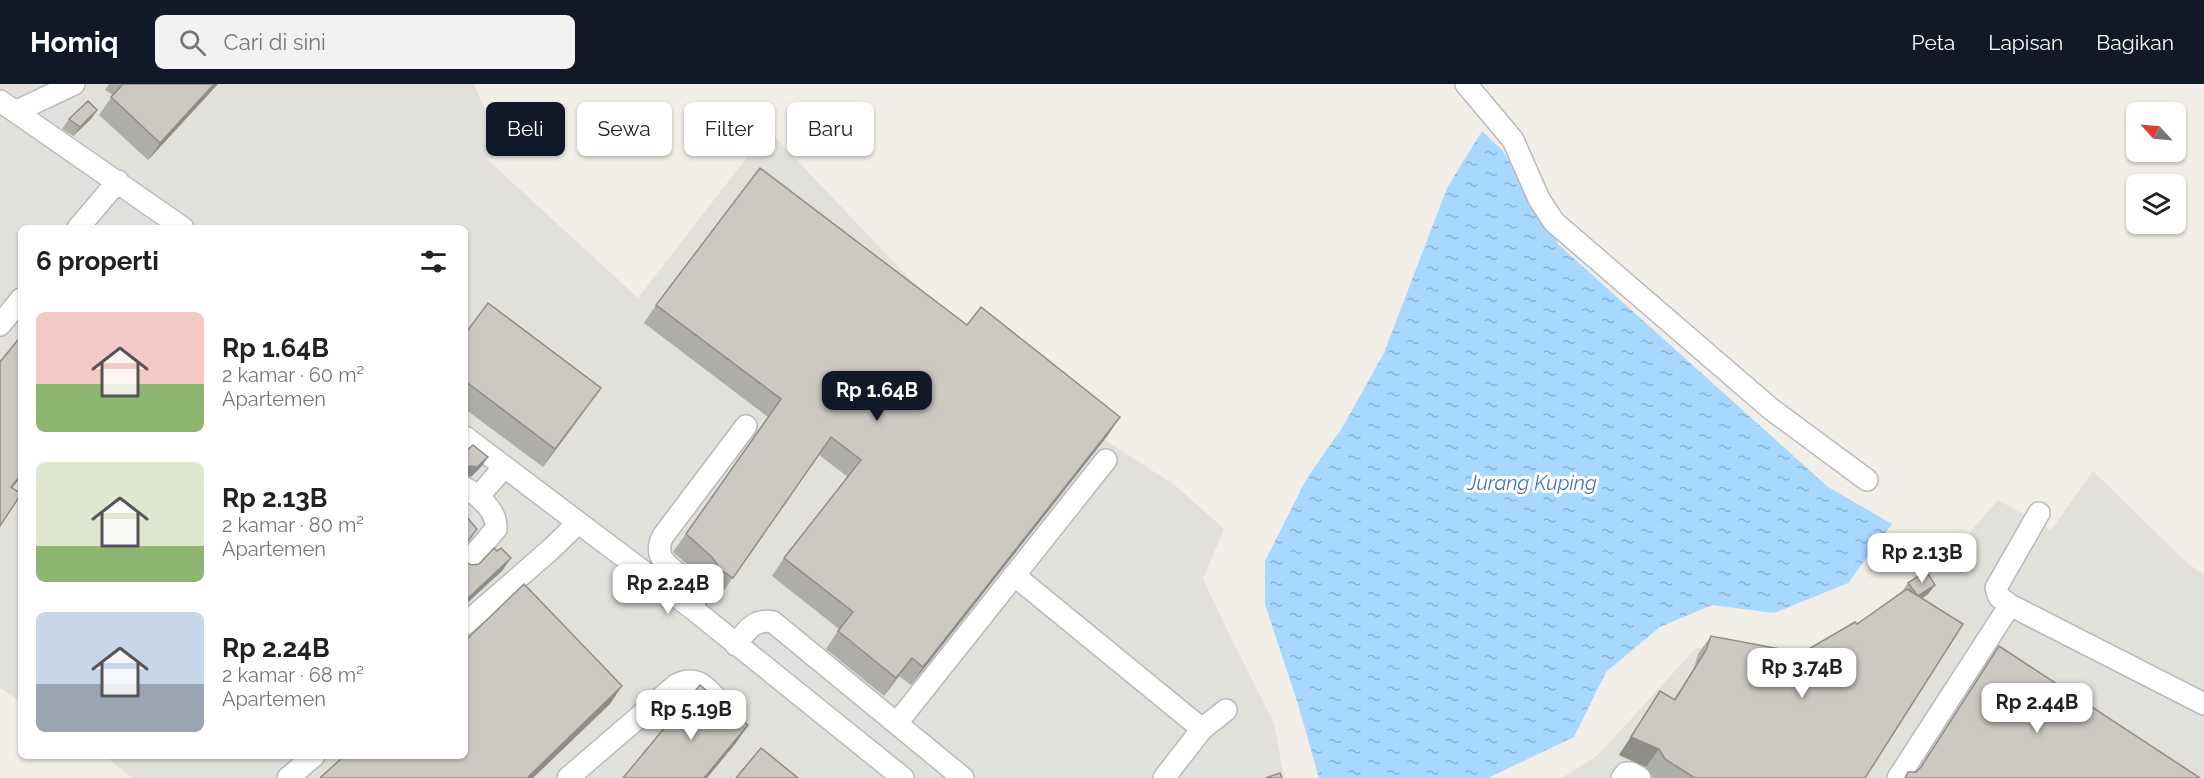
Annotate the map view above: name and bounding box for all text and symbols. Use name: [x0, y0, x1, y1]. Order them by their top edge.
search box: [155, 15, 575, 69]
text: Homiq: [30, 26, 119, 59]
icon: search: [176, 26, 209, 59]
text: Cari di sini: [224, 29, 326, 55]
text: Peta: [1912, 30, 1955, 55]
text: Lapisan: [1988, 30, 2063, 55]
text: Bagikan: [2096, 30, 2174, 55]
chip: Beli: [486, 102, 565, 156]
chip: Sewa: [577, 102, 672, 156]
chip: Filter: [684, 102, 775, 156]
chip: Baru: [787, 102, 874, 156]
north arrow: [2126, 102, 2186, 162]
map controls: [2126, 102, 2186, 234]
button: layers: [2126, 174, 2186, 234]
icon: filters: [417, 245, 450, 278]
text: 6 properti: [36, 246, 159, 276]
text: Rp 1.64B: [222, 333, 329, 363]
icon: home: [84, 336, 156, 408]
text: 2 kamar · 60 m²: [222, 363, 364, 387]
pin: Rp 1.64B: [815, 371, 939, 422]
text: Rp 1.64B: [836, 378, 918, 402]
text: Apartemen: [222, 387, 326, 411]
water label: Jurang Kuping: [1466, 471, 1597, 495]
text: Rp 2.13B: [222, 483, 327, 513]
icon: home: [84, 486, 156, 558]
text: 2 kamar · 80 m²: [222, 513, 364, 537]
pin: Rp 2.13B: [1860, 533, 1984, 584]
text: Apartemen: [222, 537, 326, 561]
text: Rp 2.13B: [1881, 540, 1963, 564]
pin: Rp 2.24B: [606, 564, 730, 615]
text: Rp 2.24B: [627, 571, 709, 595]
text: Rp 2.24B: [222, 633, 330, 663]
icon: home: [84, 636, 156, 708]
pin: Rp 3.74B: [1740, 648, 1864, 699]
text: Rp 3.74B: [1761, 655, 1843, 679]
text: 2 kamar · 68 m²: [222, 663, 364, 687]
pin: Rp 2.44B: [1975, 683, 2099, 734]
text: Apartemen: [222, 687, 326, 711]
pin: Rp 5.19B: [629, 690, 753, 741]
text: Rp 2.44B: [1996, 690, 2078, 714]
text: Rp 5.19B: [650, 697, 732, 721]

